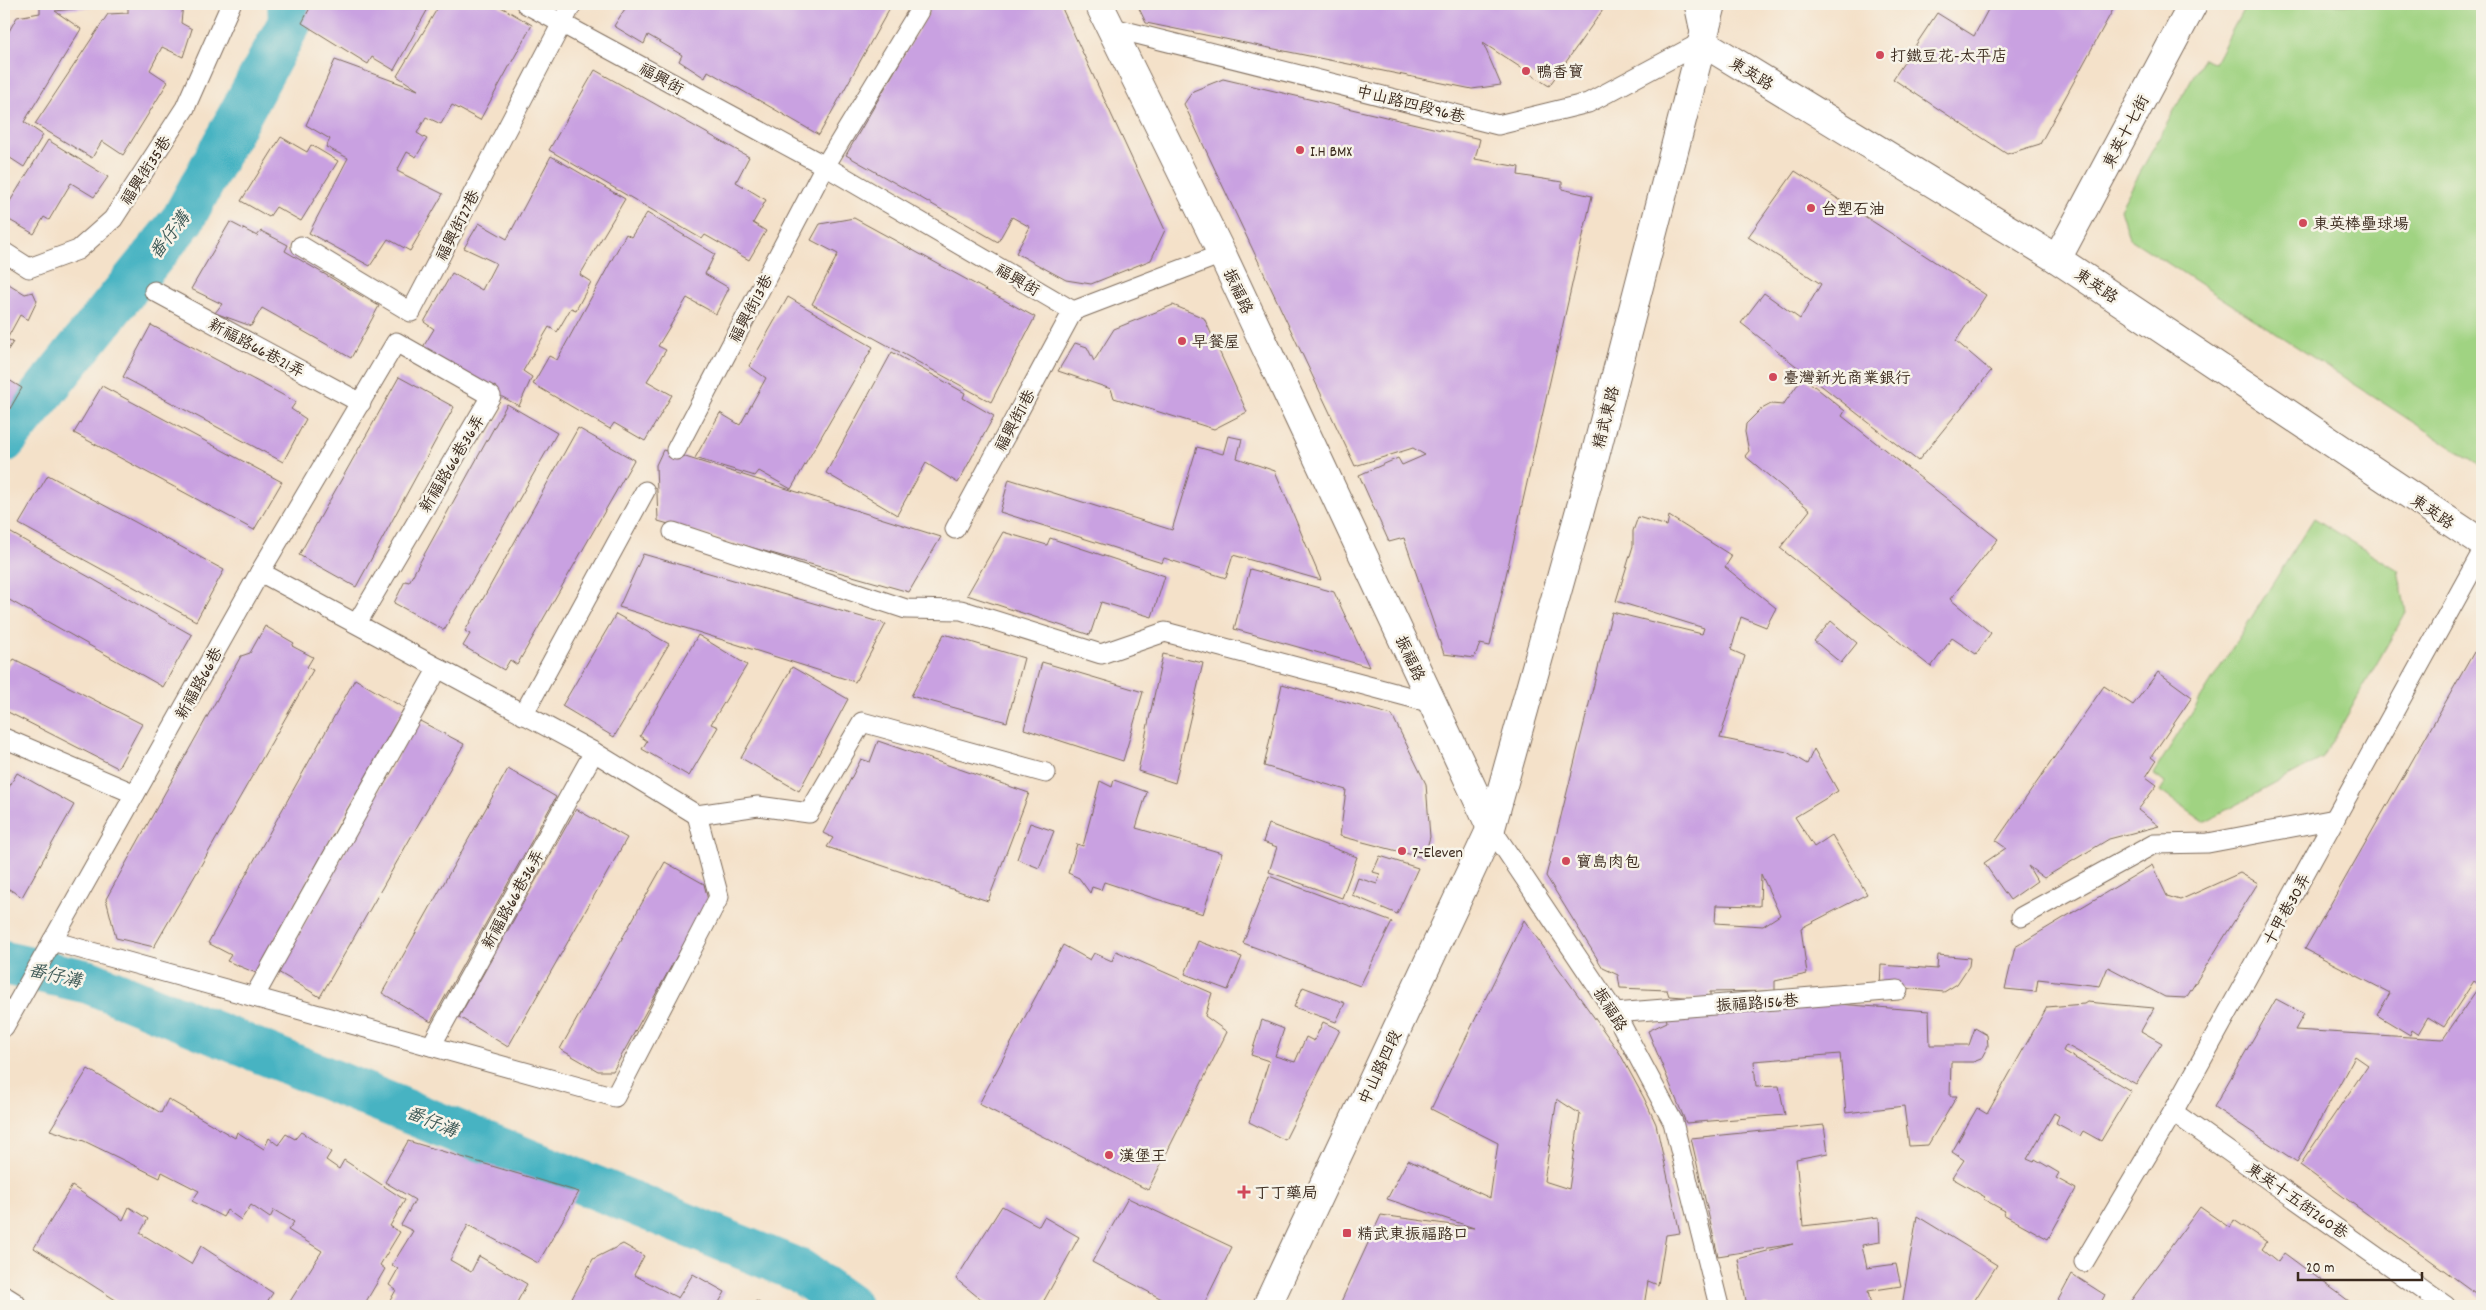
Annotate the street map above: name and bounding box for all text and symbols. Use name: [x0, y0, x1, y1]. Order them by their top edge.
place label: 打鐵豆花-太平店: [1890, 46, 2007, 69]
marker: 打鐵豆花-太平店: [1874, 49, 1886, 61]
street label: 東英路: [1724, 53, 1777, 97]
street label: 福興街: [634, 58, 687, 102]
place label: 鴨香寶: [1536, 62, 1584, 85]
marker: 鴨香寶: [1520, 65, 1532, 77]
street label: 中山路四段96巷: [1354, 81, 1467, 130]
street label: 東英十七街: [2098, 91, 2156, 173]
street label: 福興街35巷: [116, 132, 178, 211]
place label: I.H BMX: [1310, 141, 1352, 164]
marker: I.H BMX: [1294, 144, 1306, 156]
street label: 福興街27巷: [431, 187, 487, 266]
place label: 台塑石油: [1821, 199, 1885, 222]
marker: 台塑石油: [1805, 202, 1817, 214]
water label: 番仔溝: [145, 206, 198, 266]
place label: 東英棒壘球場: [2313, 214, 2409, 237]
marker: 東英棒壘球場: [2297, 217, 2309, 229]
street label: 福興街: [990, 259, 1043, 303]
street label: 東英路: [2069, 264, 2122, 310]
street label: 振福路: [1216, 265, 1257, 319]
street label: 福興街13巷: [725, 271, 780, 348]
street label: 新福路66巷21弄: [204, 314, 308, 384]
place label: 早餐屋: [1192, 332, 1240, 355]
marker: 早餐屋: [1176, 335, 1188, 347]
place label: 臺灣新光商業銀行: [1783, 368, 1911, 391]
marker: 臺灣新光商業銀行: [1767, 371, 1779, 383]
street label: 精武東路: [1589, 384, 1626, 451]
street label: 福興街1巷: [990, 386, 1042, 456]
street label: 新福路66巷36弄: [415, 411, 491, 518]
street label: 東英路: [2405, 490, 2458, 536]
street label: 振福路: [1388, 632, 1429, 686]
street label: 新福路66巷: [171, 644, 230, 725]
place label: 7-Eleven: [1412, 842, 1463, 865]
marker: 7-Eleven: [1396, 845, 1408, 857]
street label: 新福路66巷36弄: [477, 846, 551, 954]
place label: 寶島肉包: [1576, 852, 1640, 875]
marker: 寶島肉包: [1560, 855, 1572, 867]
street label: 十甲巷30弄: [2259, 870, 2318, 951]
water label: 番仔溝: [25, 959, 86, 996]
street label: 振福路: [1586, 984, 1631, 1037]
street label: 振福路156巷: [1715, 990, 1799, 1019]
street label: 中山路四段: [1354, 1027, 1409, 1109]
water label: 番仔溝: [401, 1102, 463, 1146]
place label: 漢堡王: [1119, 1146, 1167, 1169]
marker: 漢堡王: [1103, 1149, 1115, 1161]
street label: 東英十五街260巷: [2241, 1158, 2352, 1246]
place label: 丁丁藥局: [1254, 1183, 1318, 1206]
marker: 丁丁藥局: [1238, 1186, 1250, 1198]
place label: 精武東振福路口: [1357, 1224, 1469, 1247]
marker: 精武東振福路口: [1341, 1227, 1353, 1239]
scale bar: [2298, 1250, 2422, 1282]
text: 20 m: [2306, 1258, 2334, 1280]

